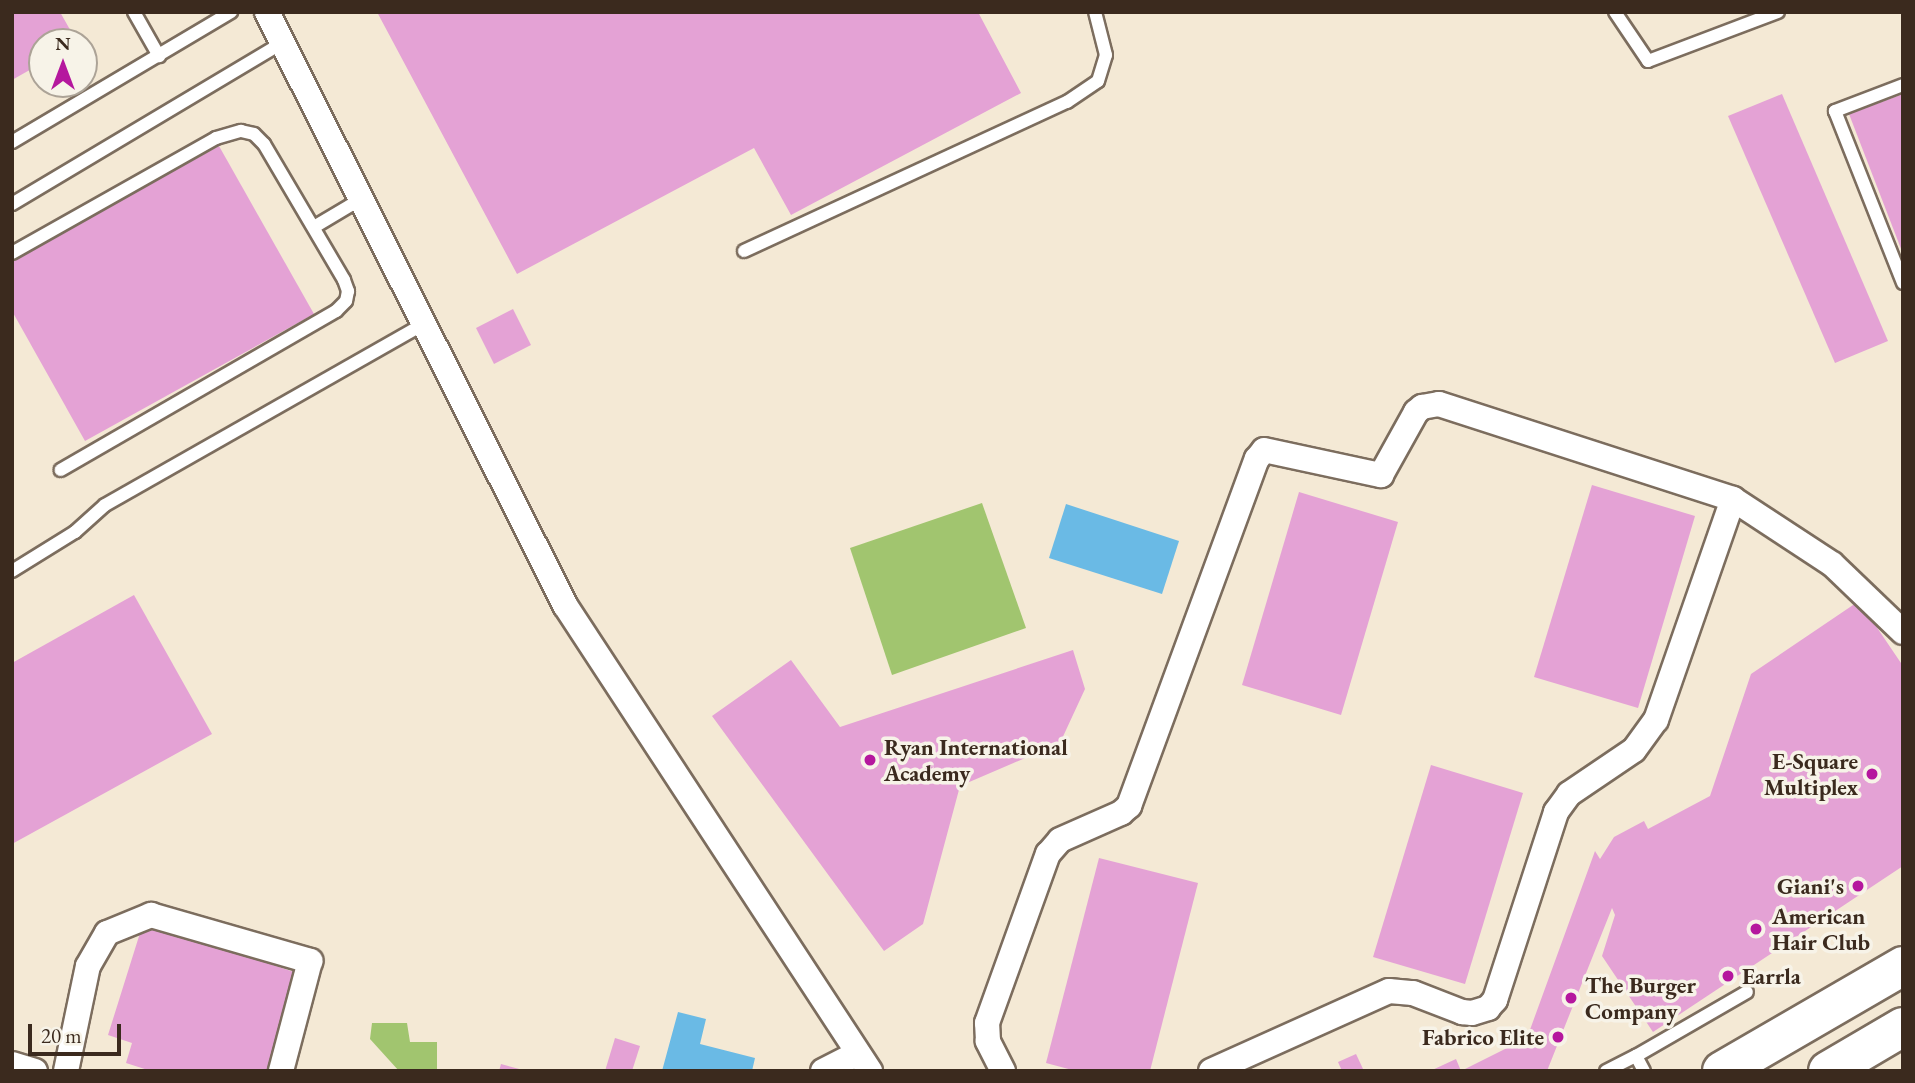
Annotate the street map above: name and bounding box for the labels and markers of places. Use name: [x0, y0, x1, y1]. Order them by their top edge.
place label: Ryan International Academy: [884, 733, 1068, 787]
place label: E-Square Multiplex: [1764, 747, 1858, 801]
marker: Ryan International Academy: [862, 752, 878, 768]
marker: E-Square Multiplex: [1864, 766, 1880, 782]
place label: Giani's: [1777, 872, 1844, 900]
marker: Giani's: [1850, 878, 1866, 894]
place label: American Hair Club: [1772, 902, 1870, 956]
marker: American Hair Club: [1746, 919, 1766, 939]
place label: Earrla: [1742, 962, 1801, 990]
marker: Earrla: [1720, 968, 1736, 984]
place label: The Burger Company: [1585, 971, 1696, 1025]
marker: The Burger Company: [1563, 990, 1579, 1006]
place label: Fabrico Elite: [1422, 1023, 1544, 1051]
marker: Fabrico Elite: [1550, 1029, 1566, 1045]

